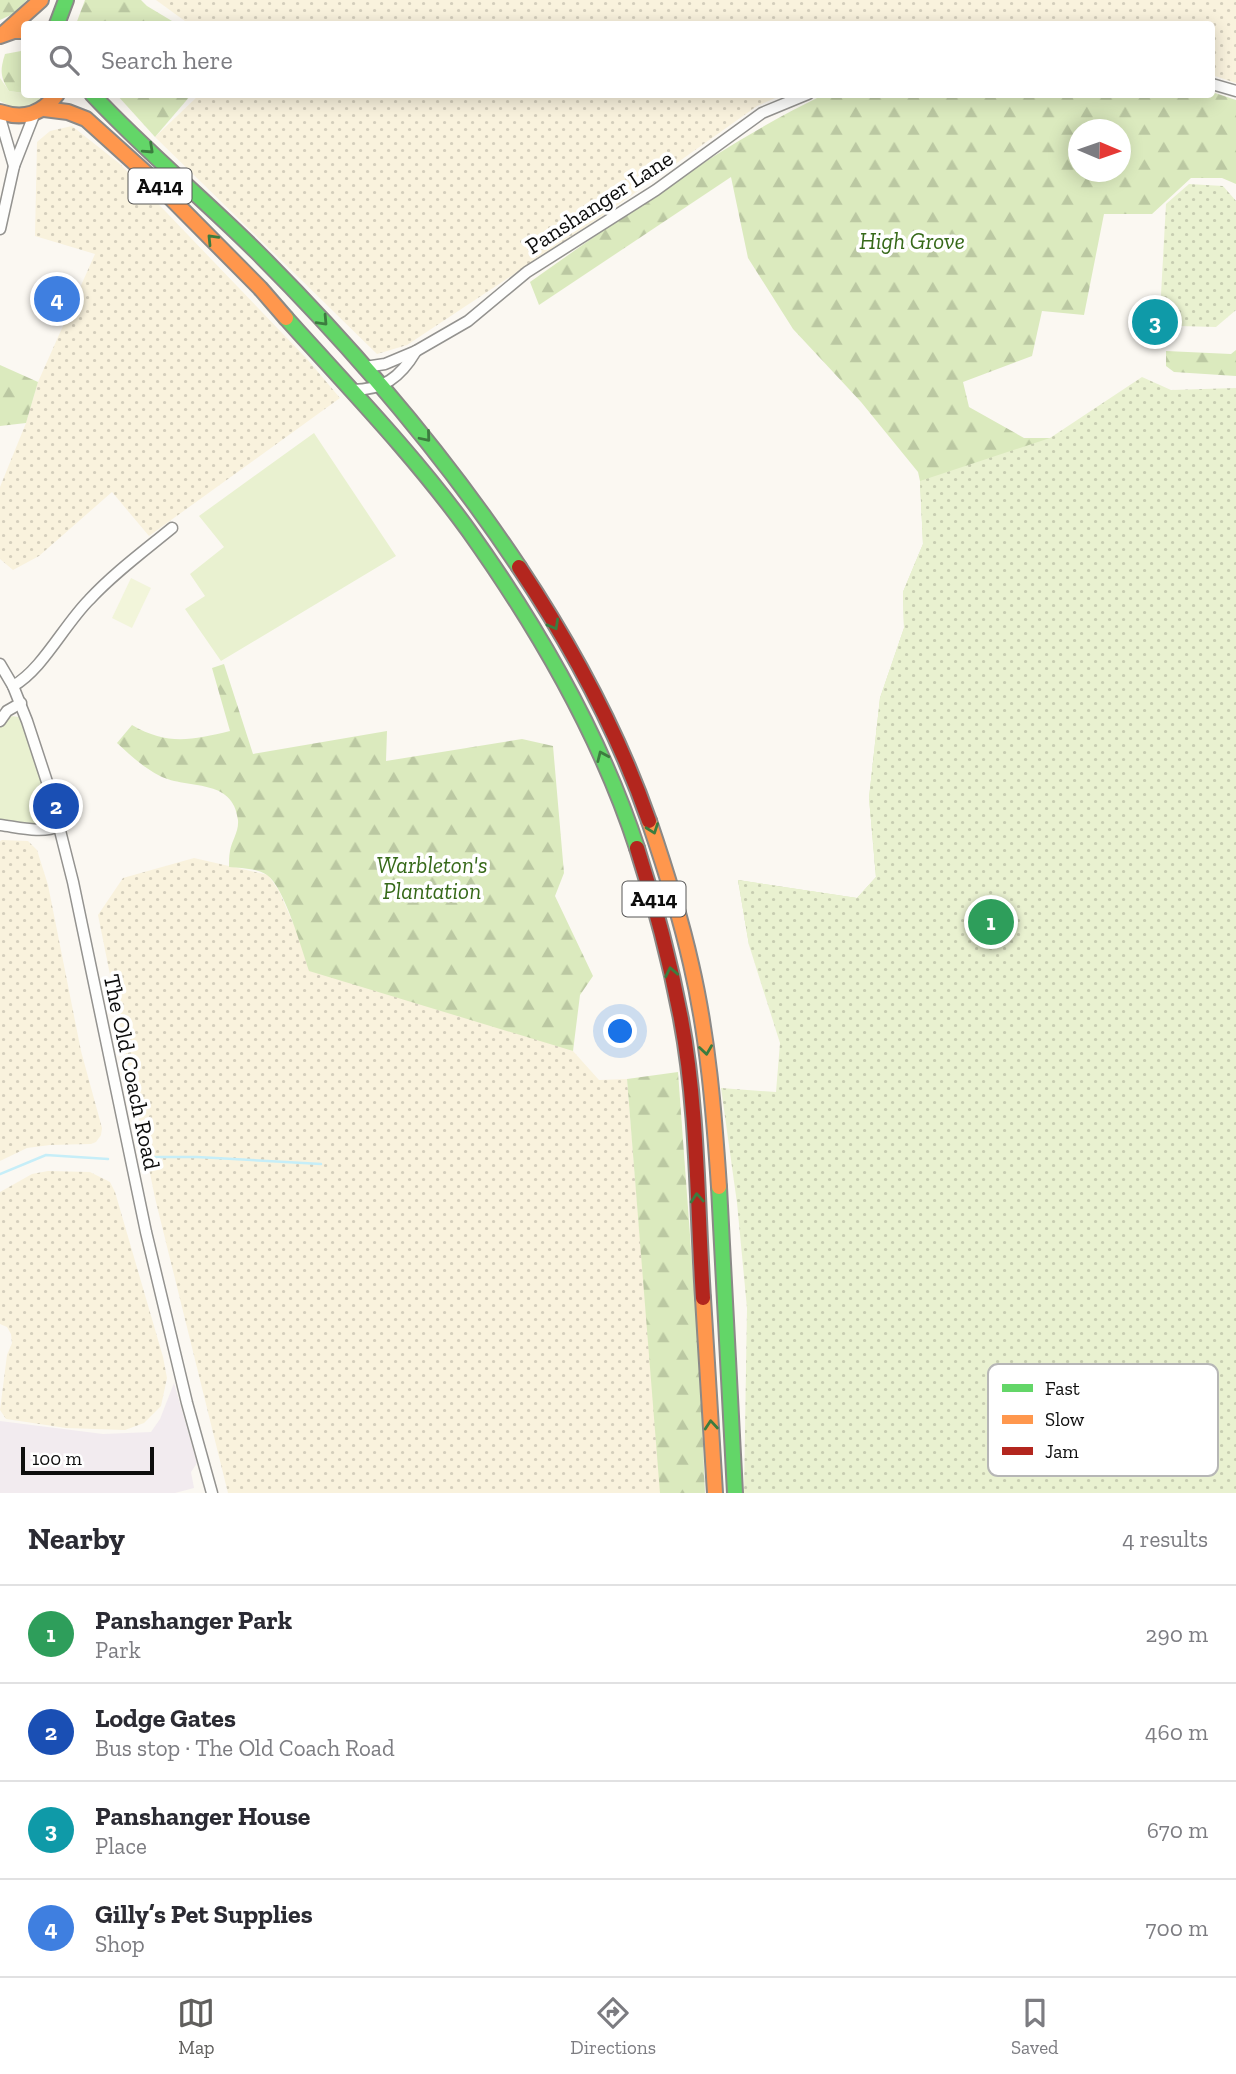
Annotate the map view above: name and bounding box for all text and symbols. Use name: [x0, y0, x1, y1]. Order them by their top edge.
search box: [21, 21, 1215, 98]
icon: search: [45, 41, 83, 79]
text: Search here: [101, 44, 233, 76]
north arrow: [1068, 119, 1131, 182]
one-way arrow: [141, 140, 154, 153]
street label: Panshanger Lane: [520, 144, 678, 260]
road number: A414: [128, 168, 192, 204]
park label: High Grove: [859, 227, 965, 255]
one-way arrow: [207, 235, 220, 248]
pin: 4: [34, 273, 80, 325]
pin: 3: [1132, 296, 1178, 348]
one-way arrow: [314, 313, 327, 326]
one-way arrow: [418, 429, 430, 442]
one-way arrow: [546, 617, 559, 630]
one-way arrow: [596, 751, 610, 763]
pin: 2: [33, 780, 79, 832]
one-way arrow: [645, 823, 659, 835]
park label: Warbleton's Plantation: [376, 851, 488, 905]
road number: A414: [622, 881, 686, 916]
pin: 1: [968, 896, 1014, 948]
one-way arrow: [665, 966, 680, 978]
street label: The Old Coach Road: [98, 972, 166, 1173]
your location: [603, 1014, 637, 1048]
one-way arrow: [698, 1044, 713, 1056]
one-way arrow: [690, 1192, 705, 1203]
legend: [988, 1364, 1218, 1476]
text: Fast: [1045, 1377, 1080, 1400]
text: Slow: [1045, 1408, 1085, 1431]
one-way arrow: [704, 1419, 719, 1430]
text: Jam: [1045, 1440, 1079, 1463]
scale bar: [21, 1444, 154, 1476]
text: 100 m: [32, 1447, 82, 1470]
text: Nearby: [28, 1521, 125, 1557]
text: 4 results: [1122, 1525, 1208, 1553]
text: Panshanger Park: [95, 1604, 292, 1636]
text: 1: [46, 1620, 56, 1648]
text: 290 m: [1146, 1620, 1208, 1648]
text: Park: [95, 1636, 141, 1664]
text: Lodge Gates: [95, 1702, 236, 1734]
text: 2: [45, 1718, 57, 1746]
text: 460 m: [1145, 1718, 1208, 1746]
text: Bus stop · The Old Coach Road: [95, 1734, 395, 1762]
text: Panshanger House: [95, 1800, 310, 1832]
text: 3: [45, 1816, 57, 1844]
text: 670 m: [1147, 1816, 1208, 1844]
text: Place: [95, 1832, 147, 1860]
text: Gilly’s Pet Supplies: [95, 1898, 313, 1930]
text: 4: [44, 1914, 58, 1942]
text: 700 m: [1146, 1914, 1208, 1942]
text: Shop: [95, 1930, 145, 1958]
tab: Map: [177, 1994, 215, 2059]
tab: Directions: [570, 1994, 656, 2059]
tab: Saved: [1011, 1994, 1059, 2059]

